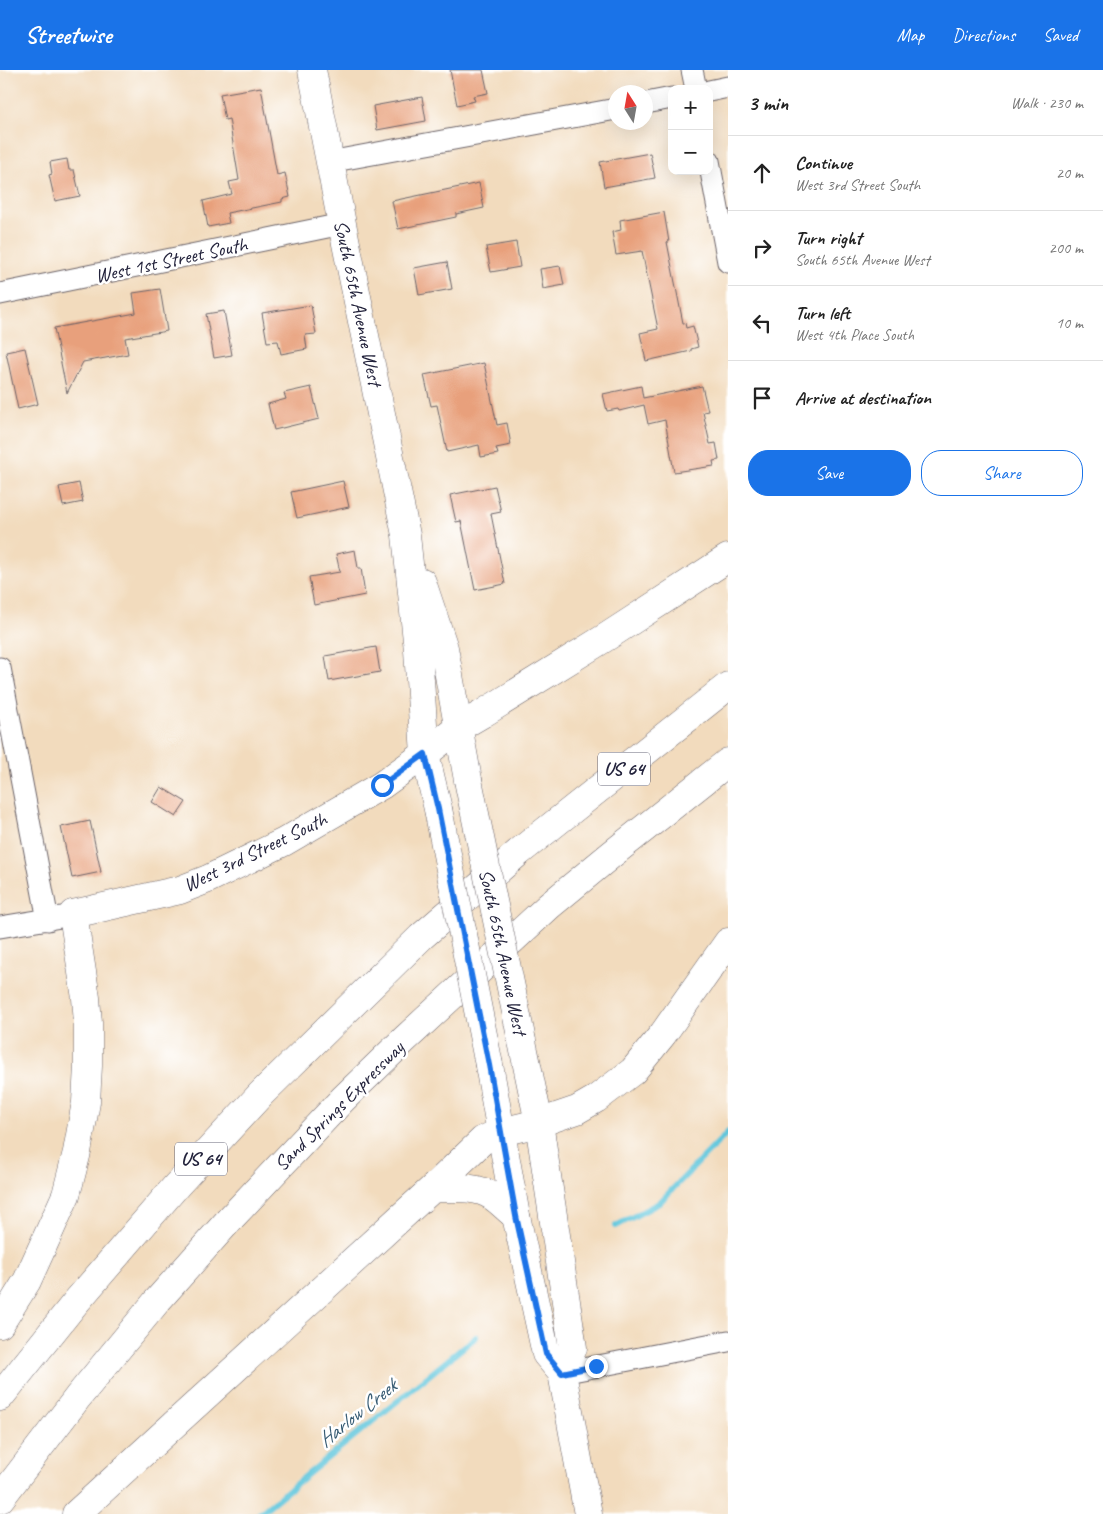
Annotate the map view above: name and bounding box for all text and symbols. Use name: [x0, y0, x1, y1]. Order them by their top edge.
text: Streetwise: [25, 20, 111, 50]
text: Map: [897, 24, 924, 46]
text: Directions: [952, 24, 1015, 46]
text: Saved: [1043, 24, 1078, 46]
north arrow: [608, 85, 653, 130]
map controls: [668, 85, 713, 175]
button: +: [668, 85, 713, 130]
text: 3 min: [748, 90, 788, 116]
text: Walk · 230 m: [1011, 93, 1083, 113]
button: −: [668, 130, 713, 175]
text: Continue: [795, 151, 852, 175]
icon: ahead: [748, 159, 776, 187]
text: 20 m: [1056, 163, 1083, 183]
text: West 3rd Street South: [795, 175, 920, 195]
street label: South 65th Avenue West: [328, 218, 388, 391]
text: Turn right: [795, 226, 862, 250]
street label: West 1st Street South: [93, 231, 251, 288]
icon: right: [748, 234, 776, 262]
text: 200 m: [1049, 238, 1083, 258]
text: South 65th Avenue West: [795, 250, 930, 270]
text: Turn left: [795, 301, 850, 325]
icon: left: [748, 309, 776, 337]
text: 10 m: [1056, 313, 1083, 333]
text: West 4th Place South: [795, 325, 914, 345]
icon: arrive: [748, 384, 776, 412]
text: Arrive at destination: [795, 386, 931, 410]
button: Save: [748, 450, 911, 496]
button: Share: [921, 450, 1083, 496]
road number: US 64: [598, 752, 650, 786]
route start: [371, 774, 394, 797]
street label: West 3rd Street South: [179, 806, 332, 898]
street label: South 65th Avenue West: [473, 867, 533, 1040]
street label: Sand Springs Expressway: [269, 1035, 410, 1176]
road number: US 64: [175, 1142, 227, 1176]
route end: [585, 1355, 608, 1378]
water label: Harlow Creek: [312, 1371, 404, 1453]

